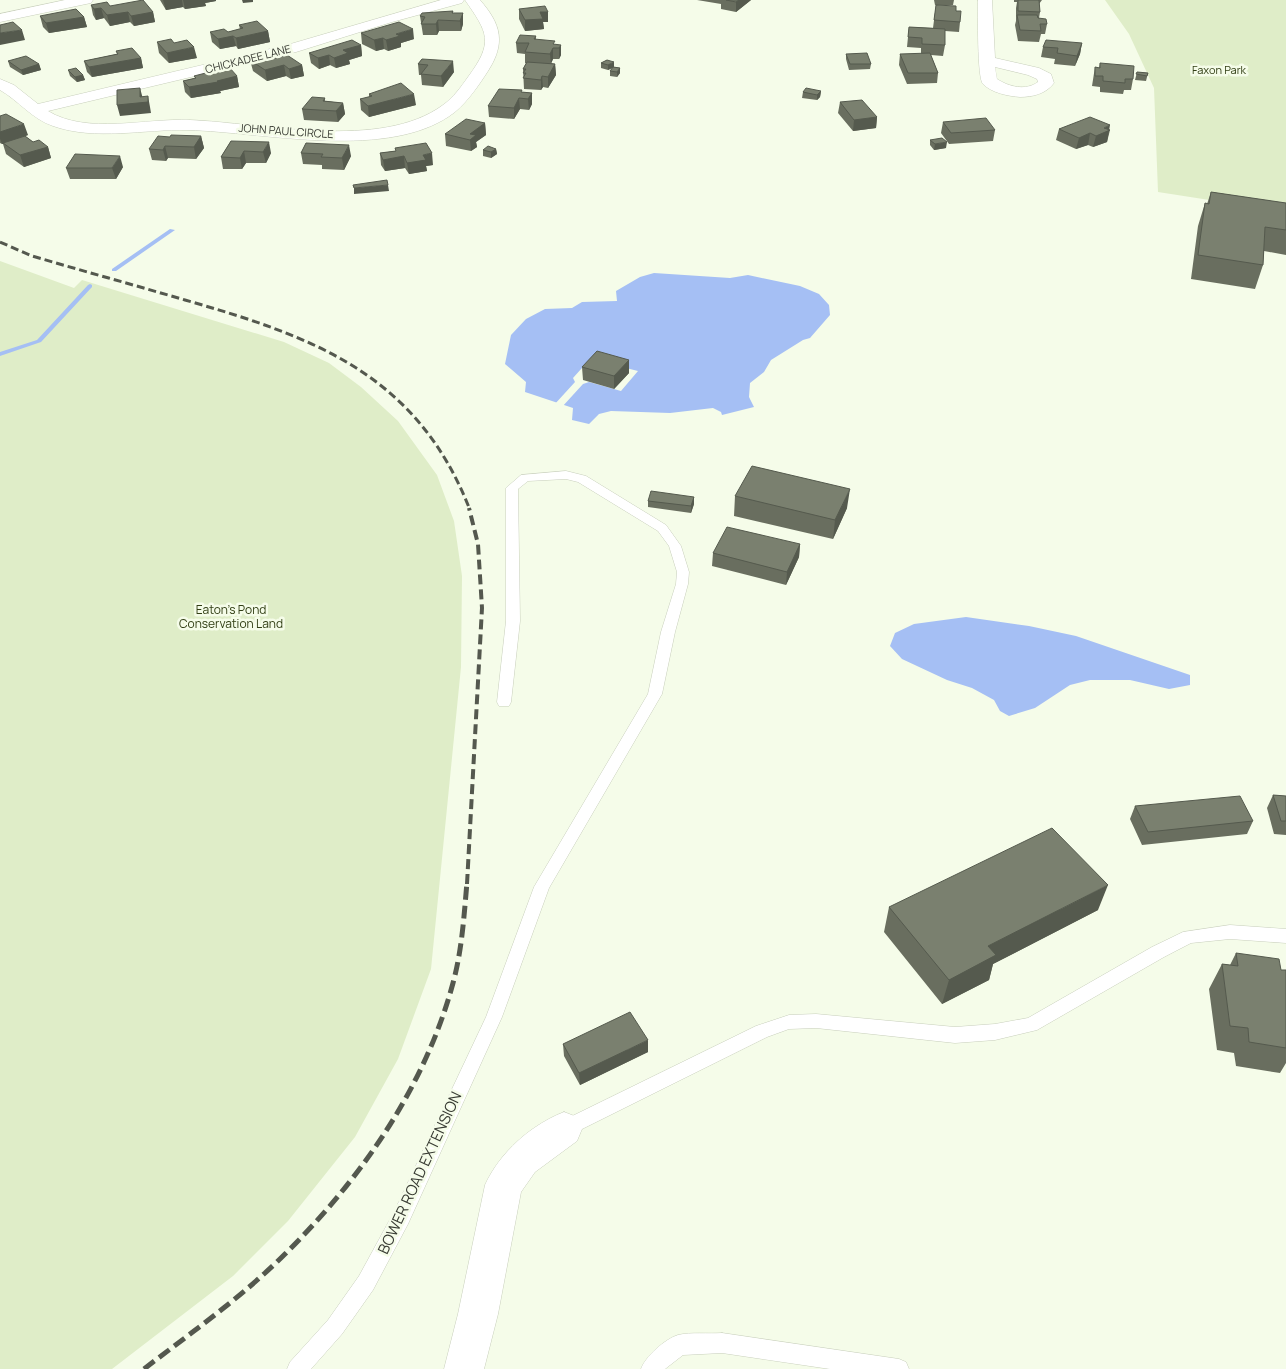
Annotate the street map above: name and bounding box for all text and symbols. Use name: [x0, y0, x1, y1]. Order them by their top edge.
street label: CHICKADEE LANE: [203, 41, 292, 76]
park label: Faxon Park: [1192, 62, 1247, 77]
street label: JOHN PAUL CIRCLE: [238, 120, 334, 141]
park label: Eaton's Pond Conservation Land: [179, 601, 283, 632]
street label: BOWER ROAD EXTENSION: [373, 1088, 466, 1257]

